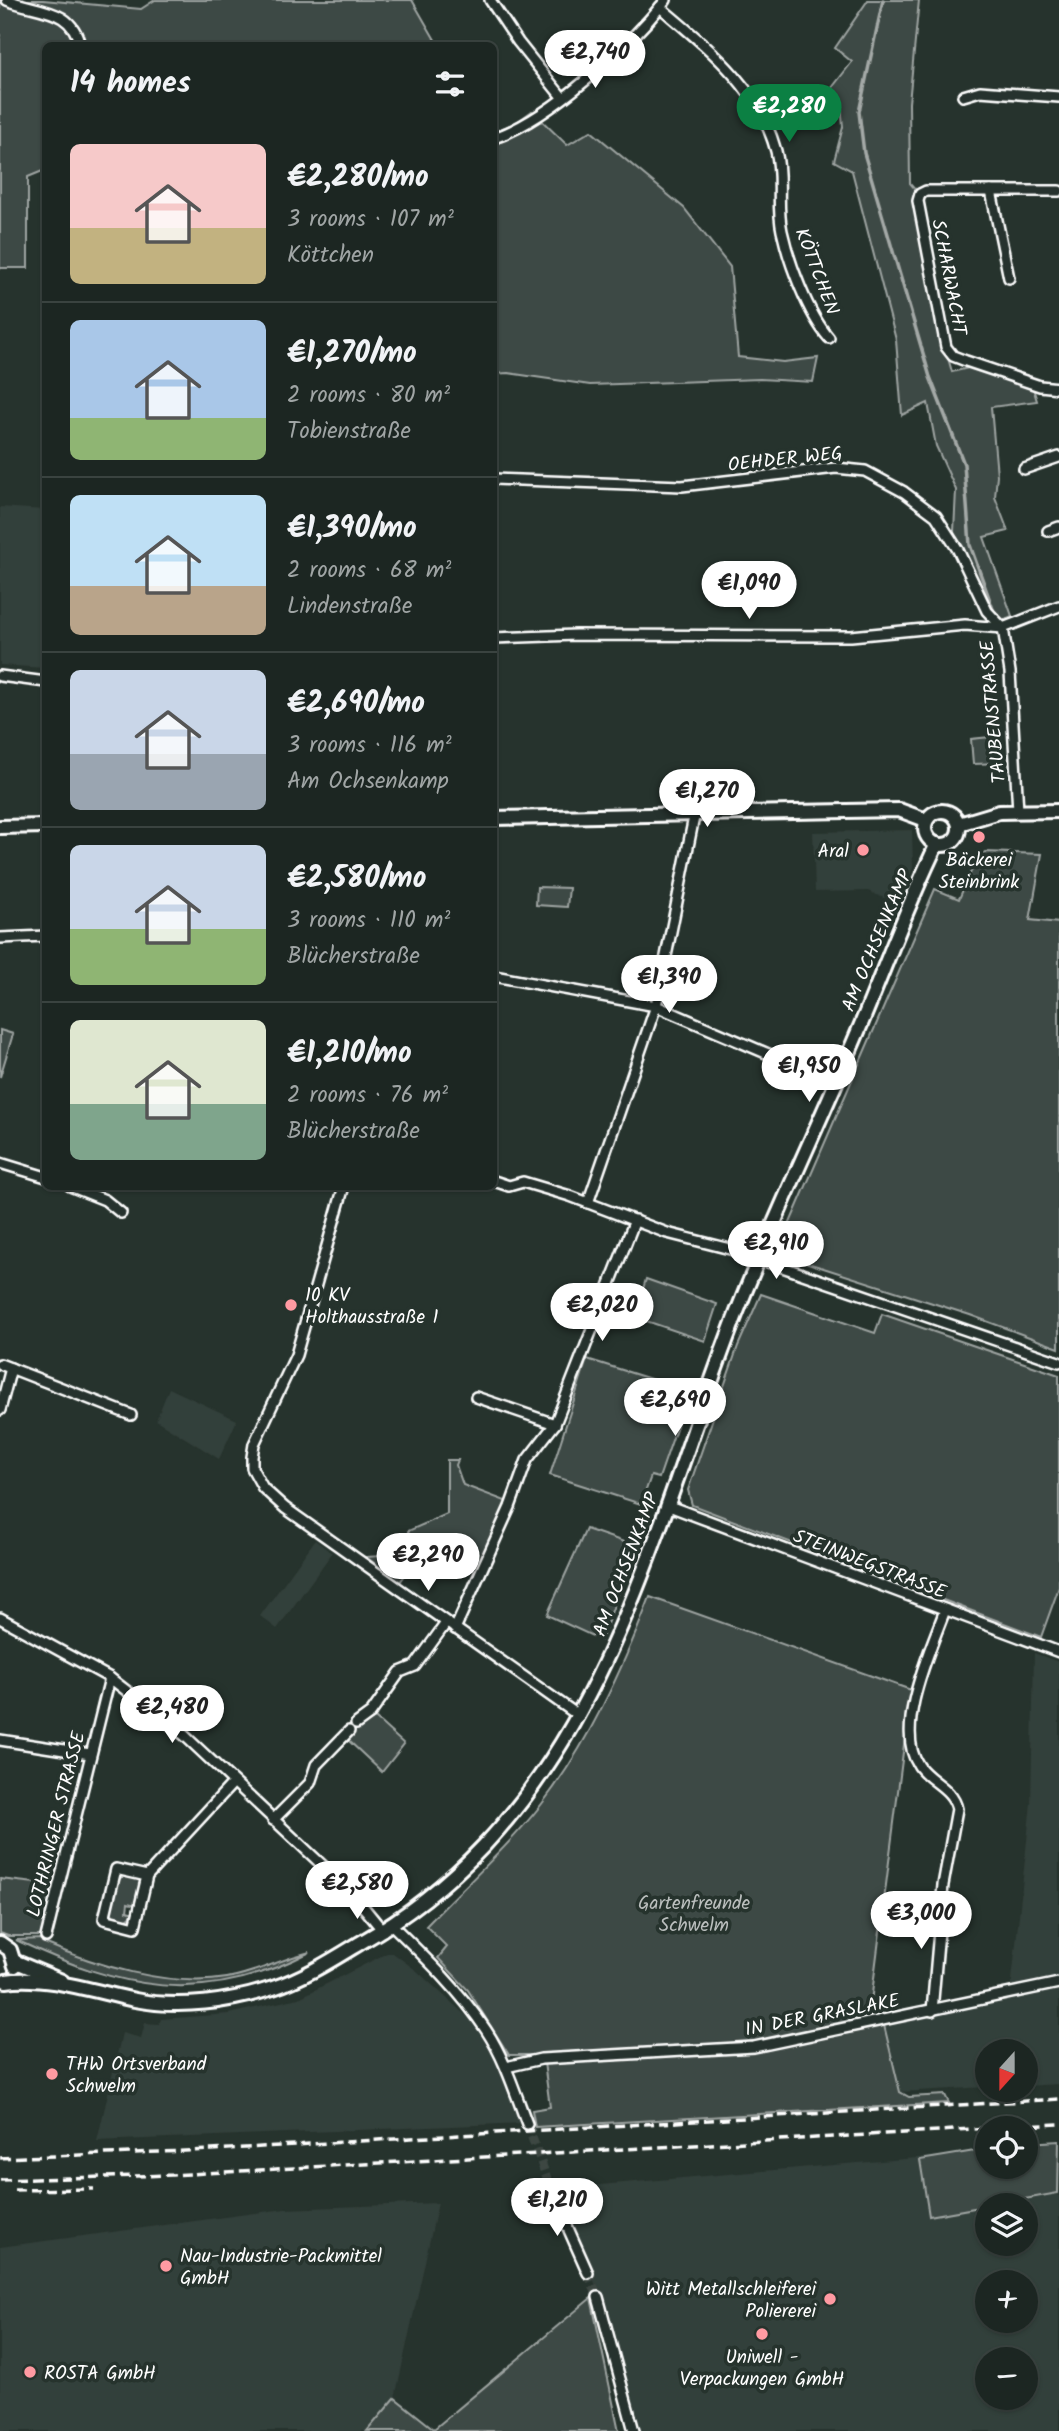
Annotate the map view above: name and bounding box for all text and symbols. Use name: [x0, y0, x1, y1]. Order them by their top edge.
pin: €2,740: [538, 31, 652, 90]
text: €2,740: [560, 35, 630, 71]
text: 14 homes: [70, 60, 191, 108]
icon: filters: [431, 65, 469, 103]
pin: €2,280: [732, 85, 846, 144]
text: €2,280: [753, 89, 825, 125]
text: €2,280/mo: [287, 154, 429, 202]
icon: home: [126, 172, 210, 256]
text: 3 rooms · 107 m²: [287, 202, 454, 238]
street label: SCHARWACHT: [922, 217, 974, 340]
street label: KÖTTCHEN: [786, 224, 847, 320]
text: Köttchen: [287, 238, 374, 274]
text: €1,270/mo: [287, 330, 417, 378]
icon: home: [126, 348, 210, 432]
text: 2 rooms · 80 m²: [287, 378, 450, 414]
text: Tobienstraße: [287, 414, 411, 450]
street label: OEHDER WEG: [726, 439, 844, 481]
text: €1,390/mo: [287, 505, 417, 553]
icon: home: [126, 523, 210, 607]
text: 2 rooms · 68 m²: [287, 553, 451, 589]
pin: €1,090: [692, 562, 806, 621]
text: €1,090: [718, 566, 780, 602]
text: Lindenstraße: [287, 589, 412, 625]
street label: TAUBENSTRASSE: [973, 638, 1015, 785]
text: €2,690/mo: [287, 680, 425, 728]
icon: home: [126, 698, 210, 782]
text: 3 rooms · 116 m²: [287, 728, 452, 764]
text: Am Ochsenkamp: [287, 764, 448, 800]
pin: €1,270: [650, 770, 764, 829]
text: €1,270: [675, 774, 739, 810]
marker: Bäckerei Steinbrink: [971, 829, 987, 845]
place label: Aral: [818, 837, 849, 867]
marker: Aral: [855, 842, 871, 858]
place label: Bäckerei Steinbrink: [939, 846, 1019, 898]
text: €2,580/mo: [287, 855, 426, 903]
street label: AM OCHSENKAMP: [834, 864, 922, 1017]
icon: home: [126, 873, 210, 957]
text: 3 rooms · 110 m²: [287, 903, 450, 939]
text: Blücherstraße: [287, 939, 420, 975]
pin: €1,390: [612, 956, 726, 1015]
text: €1,390: [637, 960, 701, 996]
text: €1,210/mo: [287, 1030, 412, 1078]
pin: €1,950: [752, 1044, 866, 1104]
icon: home: [126, 1048, 210, 1132]
text: €1,950: [778, 1049, 840, 1085]
text: 2 rooms · 76 m²: [287, 1078, 448, 1114]
text: Blücherstraße: [287, 1114, 420, 1150]
pin: €2,910: [719, 1222, 833, 1281]
text: €2,910: [744, 1226, 808, 1262]
place label: 10 KV Holthausstraße 1: [305, 1281, 439, 1333]
pin: €2,020: [545, 1284, 659, 1343]
text: €2,020: [566, 1288, 638, 1324]
marker: 10 KV Holthausstraße 1: [283, 1297, 299, 1313]
pin: €2,690: [618, 1378, 732, 1438]
text: €2,690: [640, 1383, 710, 1419]
street label: AM OCHSENKAMP: [586, 1488, 668, 1641]
street label: STEINWEGSTRASSE: [788, 1522, 951, 1608]
pin: €2,290: [371, 1534, 485, 1593]
text: €2,290: [393, 1538, 463, 1574]
pin: €2,480: [115, 1686, 229, 1745]
text: €2,480: [136, 1690, 208, 1726]
street label: LOTHRINGER STRASSE: [19, 1728, 95, 1920]
pin: €2,580: [300, 1862, 414, 1921]
text: €2,580: [321, 1866, 393, 1902]
park label: Gartenfreunde Schwelm: [638, 1889, 751, 1941]
pin: €3,000: [864, 1892, 978, 1951]
text: €3,000: [887, 1896, 955, 1932]
street label: IN DER GRASLAKE: [742, 1986, 903, 2046]
north arrow: [975, 2039, 1038, 2102]
map controls: [975, 2039, 1038, 2410]
place label: THW Ortsverband Schwelm: [66, 2050, 207, 2102]
marker: THW Ortsverband Schwelm: [44, 2066, 60, 2082]
button: locate: [975, 2116, 1038, 2179]
pin: €1,210: [500, 2178, 614, 2238]
text: €1,210: [527, 2183, 587, 2219]
button: layers: [975, 2193, 1038, 2256]
place label: Nau-Industrie-Packmittel GmbH: [180, 2242, 382, 2294]
marker: Nau-Industrie-Packmittel GmbH: [158, 2258, 174, 2274]
button: +: [975, 2270, 1038, 2333]
place label: Witt Metallschleiferei Poliererei: [646, 2275, 817, 2327]
marker: Witt Metallschleiferei Poliererei: [822, 2291, 838, 2307]
marker: Uniwell - Verpackungen GmbH: [754, 2326, 770, 2342]
place label: Uniwell - Verpackungen GmbH: [680, 2343, 844, 2395]
button: −: [975, 2347, 1038, 2410]
place label: ROSTA GmbH: [44, 2359, 156, 2389]
marker: ROSTA GmbH: [22, 2364, 38, 2380]

